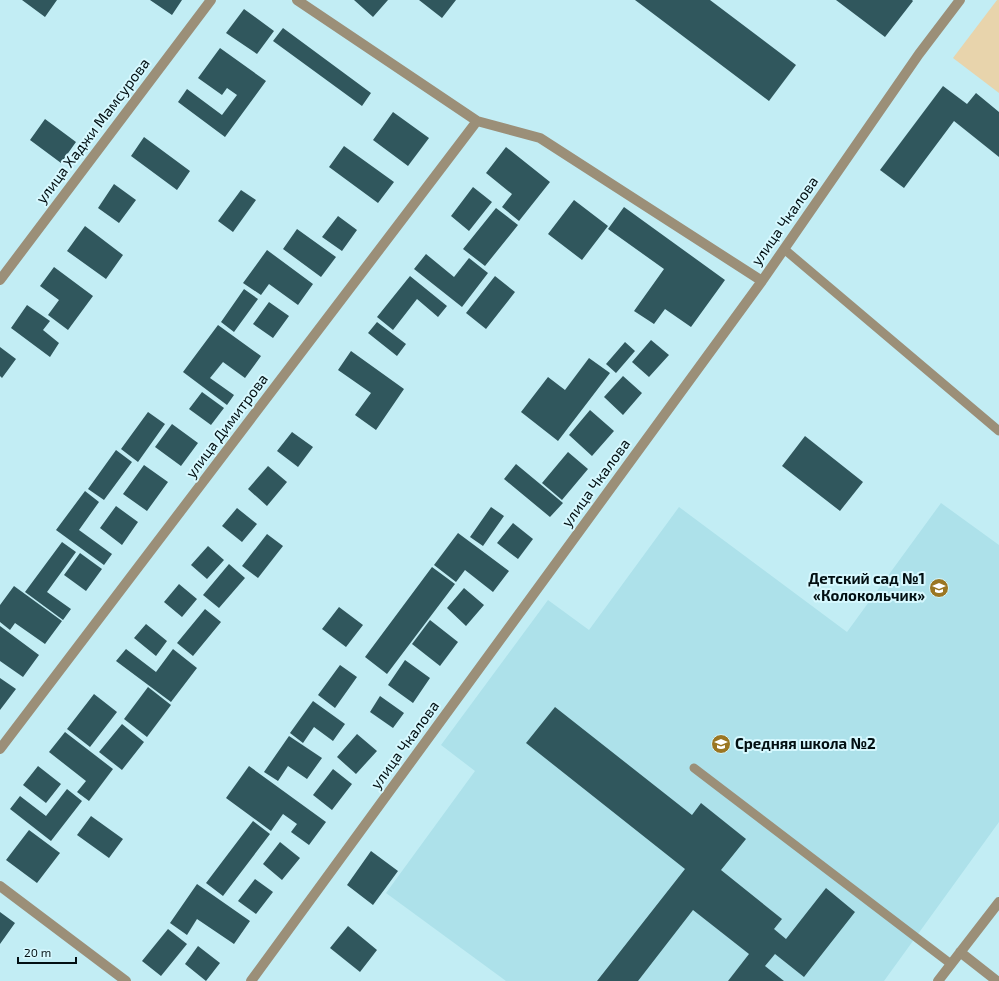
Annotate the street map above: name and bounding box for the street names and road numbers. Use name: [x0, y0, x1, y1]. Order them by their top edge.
street label: улица Хаджи Мамсурова: [32, 54, 154, 207]
street label: улица Чкалова: [747, 172, 822, 269]
street label: улица Димитрова: [181, 370, 272, 482]
street label: улица Чкалова: [557, 435, 634, 531]
street label: улица Чкалова: [366, 697, 443, 793]

